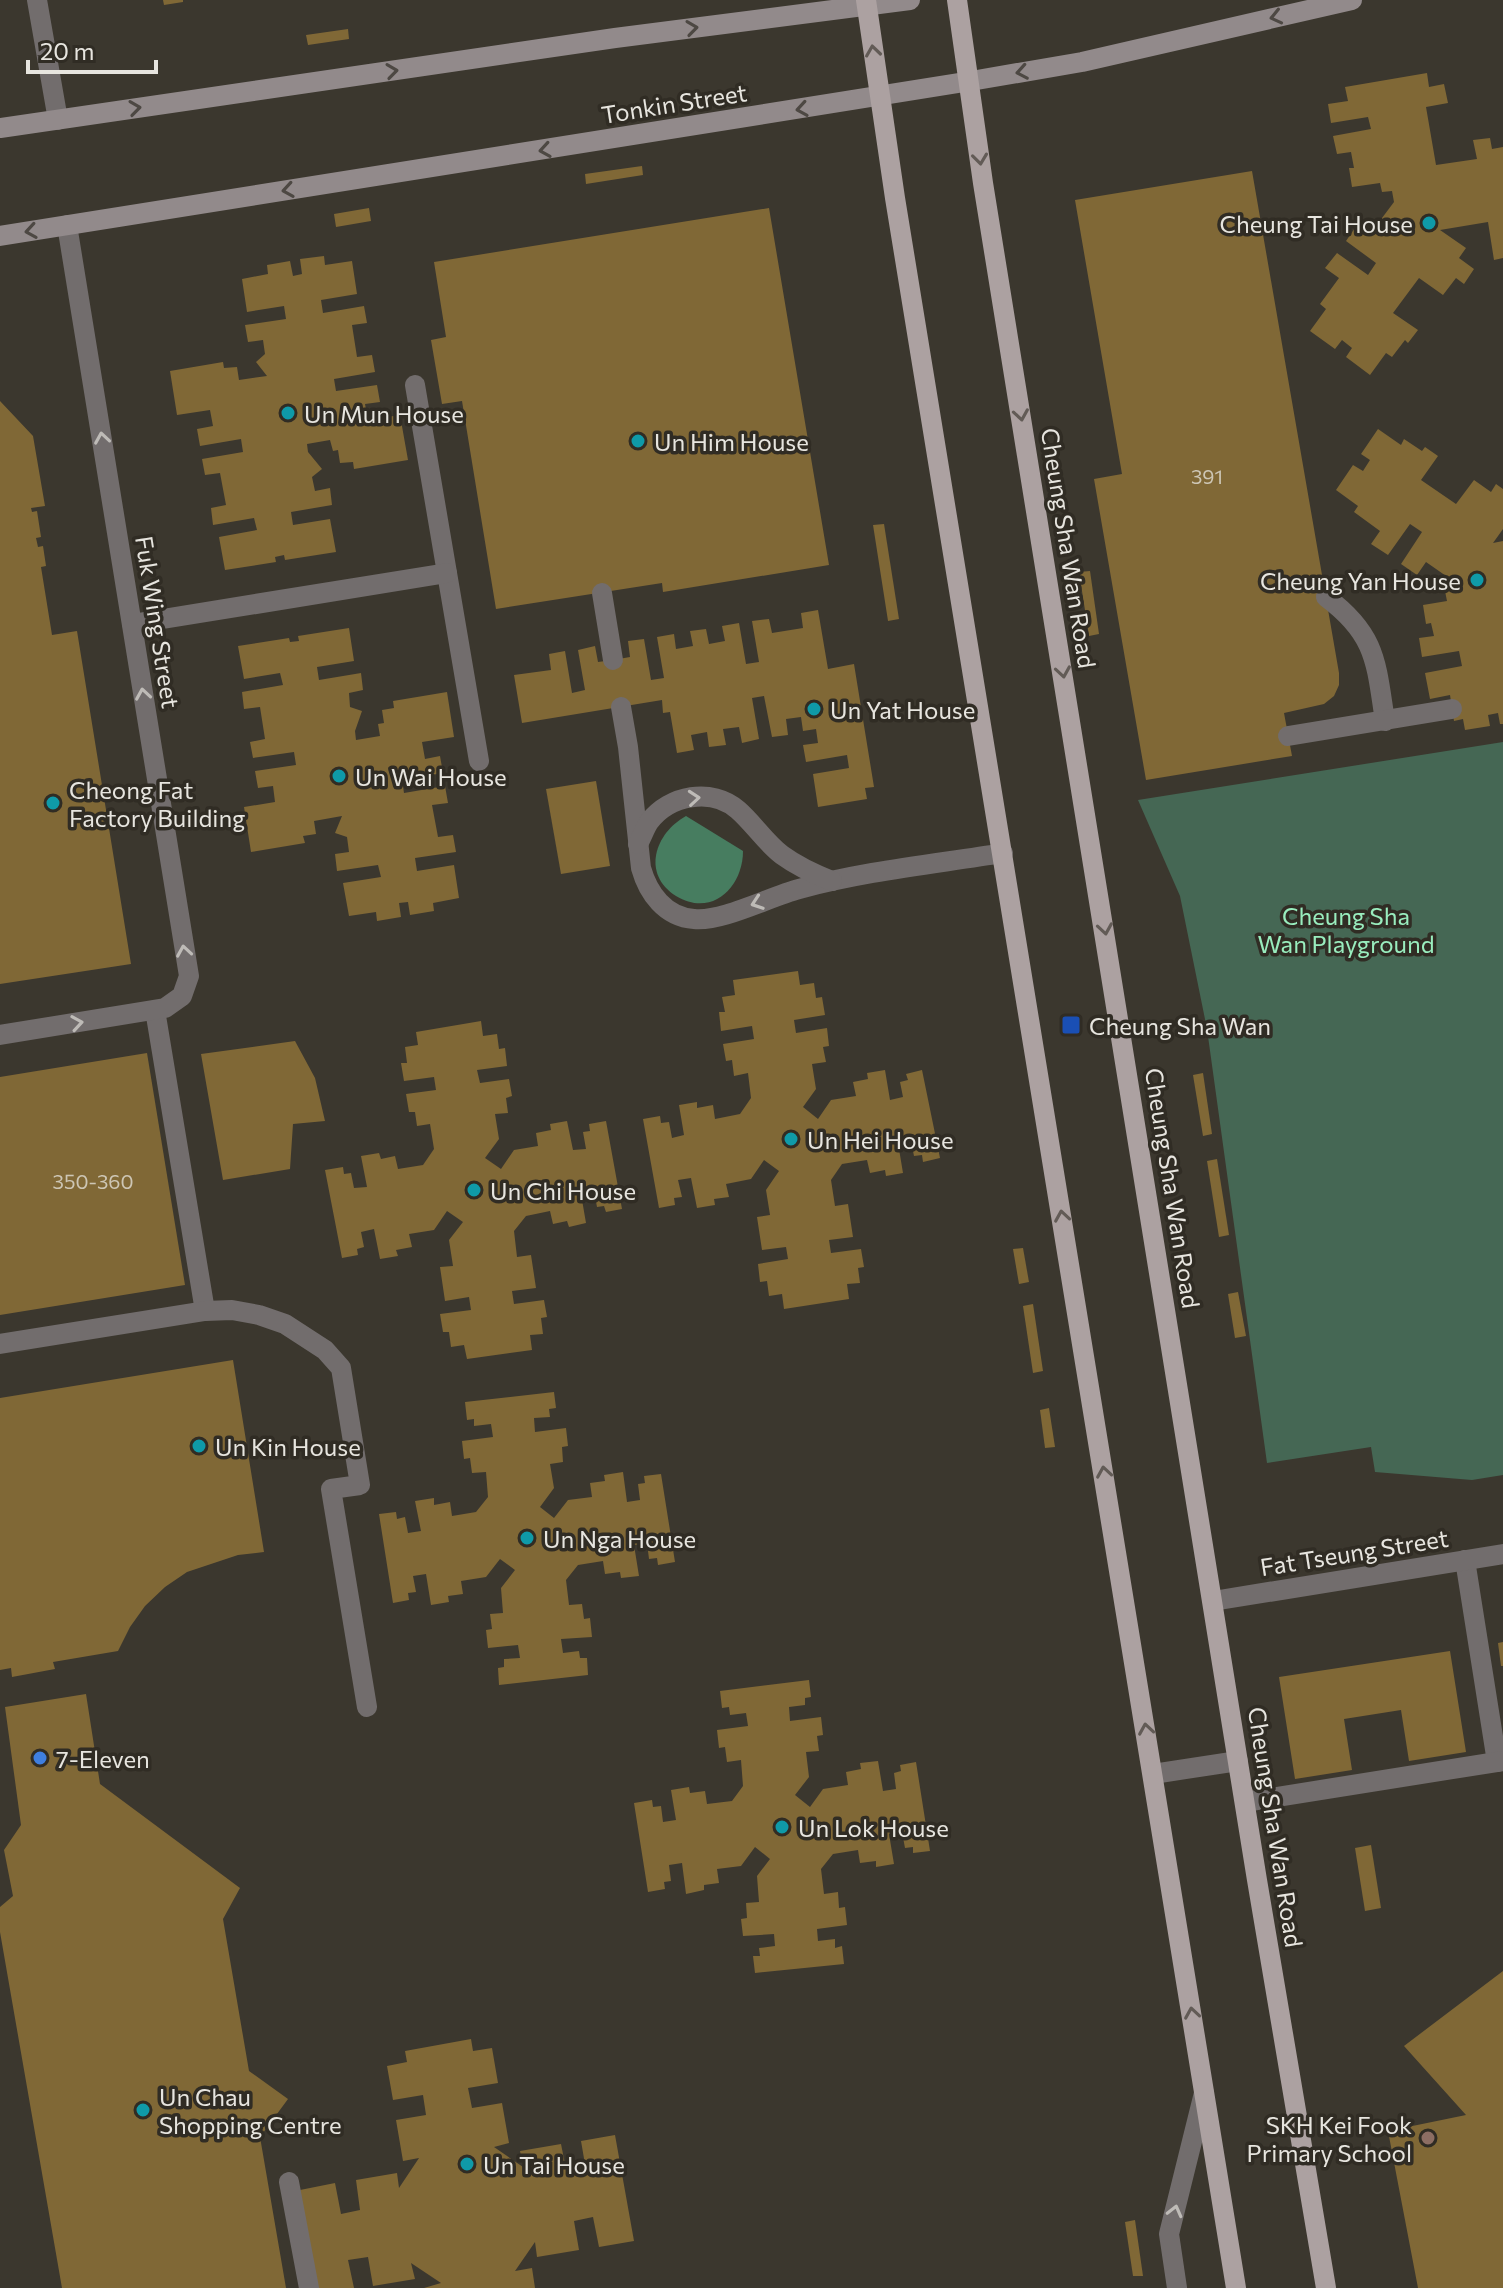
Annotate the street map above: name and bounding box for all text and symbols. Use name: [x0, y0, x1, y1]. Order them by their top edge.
one-way arrow: [1270, 8, 1283, 25]
one-way arrow: [685, 20, 699, 37]
scale bar: [28, 24, 156, 74]
text: 20 m: [40, 36, 94, 65]
one-way arrow: [864, 44, 881, 57]
one-way arrow: [385, 63, 399, 80]
one-way arrow: [1015, 63, 1029, 80]
street label: Tonkin Street: [599, 77, 749, 129]
one-way arrow: [128, 100, 142, 117]
one-way arrow: [795, 100, 809, 117]
one-way arrow: [538, 140, 552, 157]
one-way arrow: [971, 152, 988, 165]
one-way arrow: [281, 181, 295, 198]
place label: Cheung Tai House: [1219, 209, 1413, 238]
marker: Cheung Tai House: [1420, 214, 1438, 232]
one-way arrow: [24, 222, 38, 239]
place label: Un Mun House: [304, 399, 464, 428]
marker: Un Mun House: [279, 404, 297, 422]
one-way arrow: [1012, 408, 1029, 422]
street label: Cheung Sha Wan Road: [1036, 426, 1102, 670]
place label: Un Him House: [654, 427, 809, 456]
one-way arrow: [94, 431, 111, 445]
marker: Un Him House: [629, 432, 647, 450]
house number: 391: [1191, 464, 1223, 488]
street label: Fuk Wing Street: [130, 534, 186, 710]
place label: Cheung Yan House: [1260, 566, 1461, 595]
marker: Cheung Yan House: [1468, 571, 1486, 589]
one-way arrow: [1054, 665, 1071, 679]
one-way arrow: [136, 688, 153, 701]
place label: Un Yat House: [830, 695, 975, 724]
marker: Un Yat House: [805, 700, 823, 718]
place label: Un Wai House: [355, 762, 507, 791]
marker: Un Wai House: [330, 767, 348, 785]
place label: Cheong Fat Factory Building: [69, 775, 245, 832]
one-way arrow: [688, 790, 701, 807]
marker: Cheong Fat Factory Building: [44, 794, 62, 812]
one-way arrow: [751, 893, 765, 909]
park label: Cheung Sha Wan Playground: [1257, 901, 1435, 958]
one-way arrow: [1095, 922, 1112, 935]
one-way arrow: [177, 944, 194, 958]
place label: Cheung Sha Wan: [1089, 1011, 1271, 1040]
marker: Cheung Sha Wan: [1060, 1014, 1082, 1036]
one-way arrow: [70, 1015, 84, 1032]
street label: Cheung Sha Wan Road: [1140, 1066, 1206, 1310]
place label: Un Hei House: [807, 1125, 954, 1154]
marker: Un Hei House: [782, 1130, 800, 1148]
house number: 350-360: [53, 1169, 134, 1193]
place label: Un Chi House: [490, 1176, 636, 1205]
marker: Un Chi House: [465, 1181, 483, 1199]
one-way arrow: [1054, 1209, 1071, 1222]
place label: Un Kin House: [215, 1432, 361, 1461]
marker: Un Kin House: [190, 1437, 208, 1455]
one-way arrow: [1096, 1465, 1113, 1479]
street label: Fat Tseung Street: [1258, 1523, 1450, 1581]
place label: Un Nga House: [543, 1524, 696, 1553]
marker: Un Nga House: [518, 1529, 536, 1547]
street label: Cheung Sha Wan Road: [1243, 1705, 1309, 1949]
one-way arrow: [1138, 1722, 1155, 1736]
place label: 7-Eleven: [56, 1744, 150, 1773]
marker: 7-Eleven: [31, 1749, 49, 1767]
place label: Un Lok House: [798, 1813, 949, 1842]
marker: Un Lok House: [773, 1818, 791, 1836]
one-way arrow: [1184, 2006, 1201, 2020]
place label: Un Chau Shopping Centre: [159, 2082, 342, 2139]
marker: Un Chau Shopping Centre: [134, 2101, 152, 2119]
place label: SKH Kei Fook Primary School: [1247, 2110, 1412, 2167]
marker: SKH Kei Fook Primary School: [1419, 2129, 1437, 2147]
place label: Un Tai House: [483, 2150, 625, 2179]
marker: Un Tai House: [458, 2155, 476, 2173]
one-way arrow: [1165, 2205, 1182, 2219]

